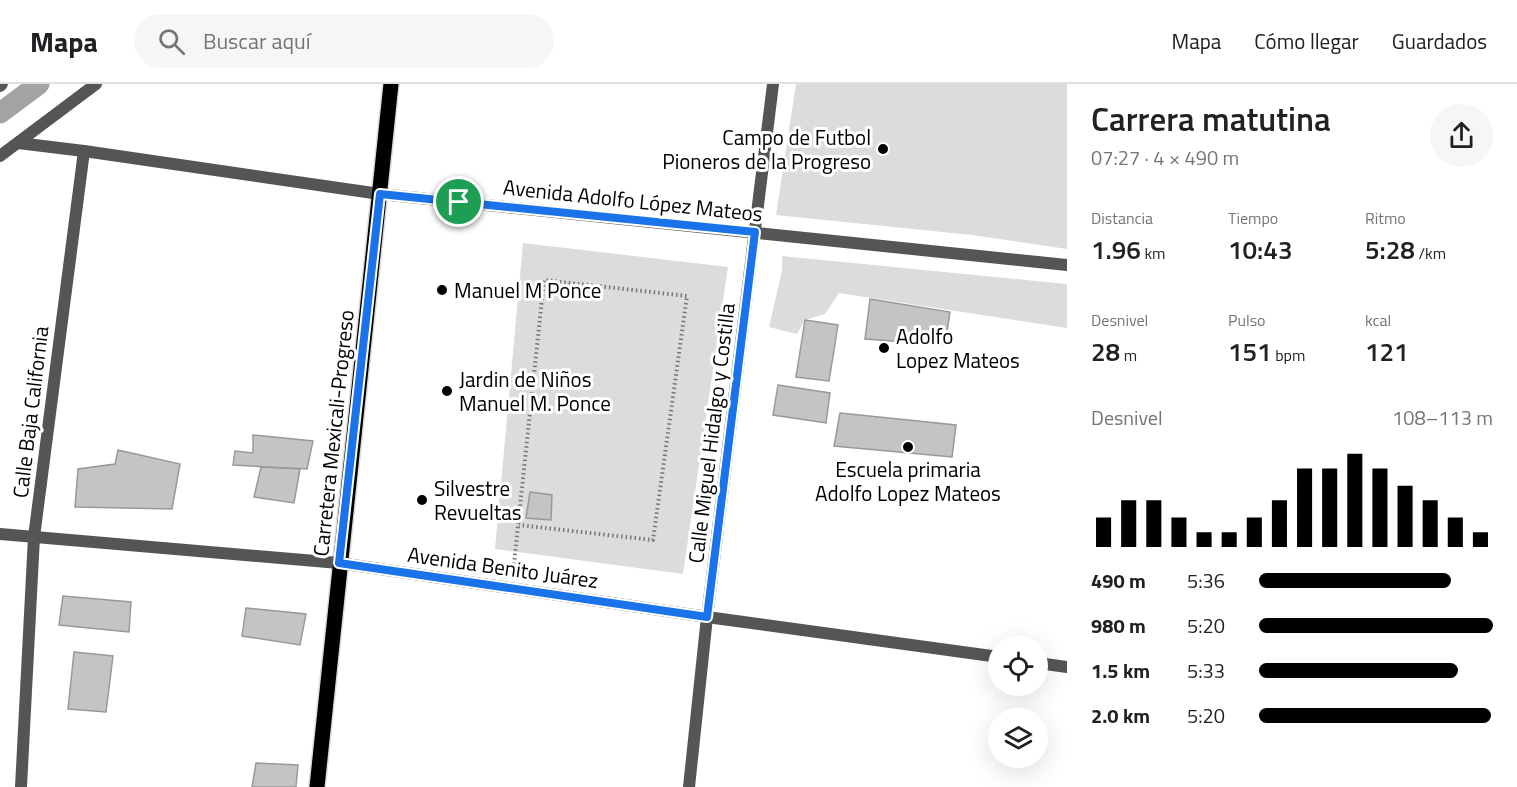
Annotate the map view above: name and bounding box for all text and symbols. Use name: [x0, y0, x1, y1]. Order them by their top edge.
search box: [134, 14, 554, 68]
text: Mapa: [30, 20, 98, 63]
text: Buscar aquí: [203, 24, 311, 58]
icon: search: [155, 25, 188, 58]
text: Mapa: [1172, 25, 1221, 57]
text: Cómo llegar: [1254, 25, 1359, 57]
text: Guardados: [1392, 25, 1487, 57]
text: Carrera matutina: [1091, 94, 1331, 144]
button: share: [1430, 104, 1493, 167]
place label: Campo de Futbol Pioneros de la Progreso: [662, 121, 871, 177]
marker: Campo de Futbol Pioneros de la Progreso: [876, 142, 890, 156]
text: 07:27 · 4 × 490 m: [1091, 142, 1239, 173]
street label: Avenida Adolfo López Mateos: [502, 170, 764, 230]
pin: [433, 176, 484, 227]
icon: arrive: [442, 185, 475, 218]
text: Distancia: [1091, 206, 1153, 230]
text: Tiempo: [1228, 206, 1278, 230]
text: Ritmo: [1365, 206, 1406, 230]
text: 1.96: [1091, 230, 1141, 269]
text: 10:43: [1228, 230, 1292, 269]
text: 5:28: [1365, 230, 1415, 269]
text: km: [1141, 241, 1165, 265]
text: /km: [1415, 241, 1446, 265]
place label: Manuel M Ponce: [454, 274, 601, 306]
marker: Manuel M Ponce: [435, 283, 449, 297]
street label: Calle Miguel Hidalgo y Costilla: [679, 301, 743, 565]
street label: Carretera Mexicali-Progreso: [304, 308, 362, 558]
text: Desnivel: [1091, 308, 1148, 332]
text: Pulso: [1228, 308, 1266, 332]
text: kcal: [1365, 308, 1391, 332]
place label: Adolfo Lopez Mateos: [896, 320, 1020, 376]
street label: Calle Baja California: [4, 324, 56, 500]
text: 28: [1091, 332, 1120, 371]
text: 151: [1228, 332, 1272, 371]
text: 121: [1365, 332, 1409, 371]
marker: Adolfo Lopez Mateos: [877, 341, 891, 355]
text: m: [1120, 343, 1137, 367]
text: bpm: [1272, 343, 1305, 367]
place label: Jardin de Niños Manuel M. Ponce: [459, 363, 611, 419]
marker: Jardin de Niños Manuel M. Ponce: [440, 384, 454, 398]
text: Desnivel: [1091, 402, 1163, 433]
text: 108–113 m: [1392, 402, 1493, 433]
marker: Escuela primaria Adolfo Lopez Mateos: [901, 440, 915, 454]
place label: Escuela primaria Adolfo Lopez Mateos: [815, 453, 1001, 509]
place label: Silvestre Revueltas: [434, 472, 522, 528]
marker: Silvestre Revueltas: [415, 493, 429, 507]
street label: Avenida Benito Juárez: [406, 538, 600, 596]
text: 490 m: [1091, 565, 1146, 596]
text: 5:36: [1187, 565, 1225, 596]
text: 980 m: [1091, 610, 1146, 641]
text: 5:20: [1187, 610, 1225, 641]
map controls: [988, 636, 1048, 768]
button: locate: [988, 636, 1048, 696]
text: 1.5 km: [1091, 655, 1150, 686]
text: 5:33: [1187, 655, 1225, 686]
text: 2.0 km: [1091, 700, 1150, 731]
text: 5:20: [1187, 700, 1225, 731]
button: layers: [988, 708, 1048, 768]

